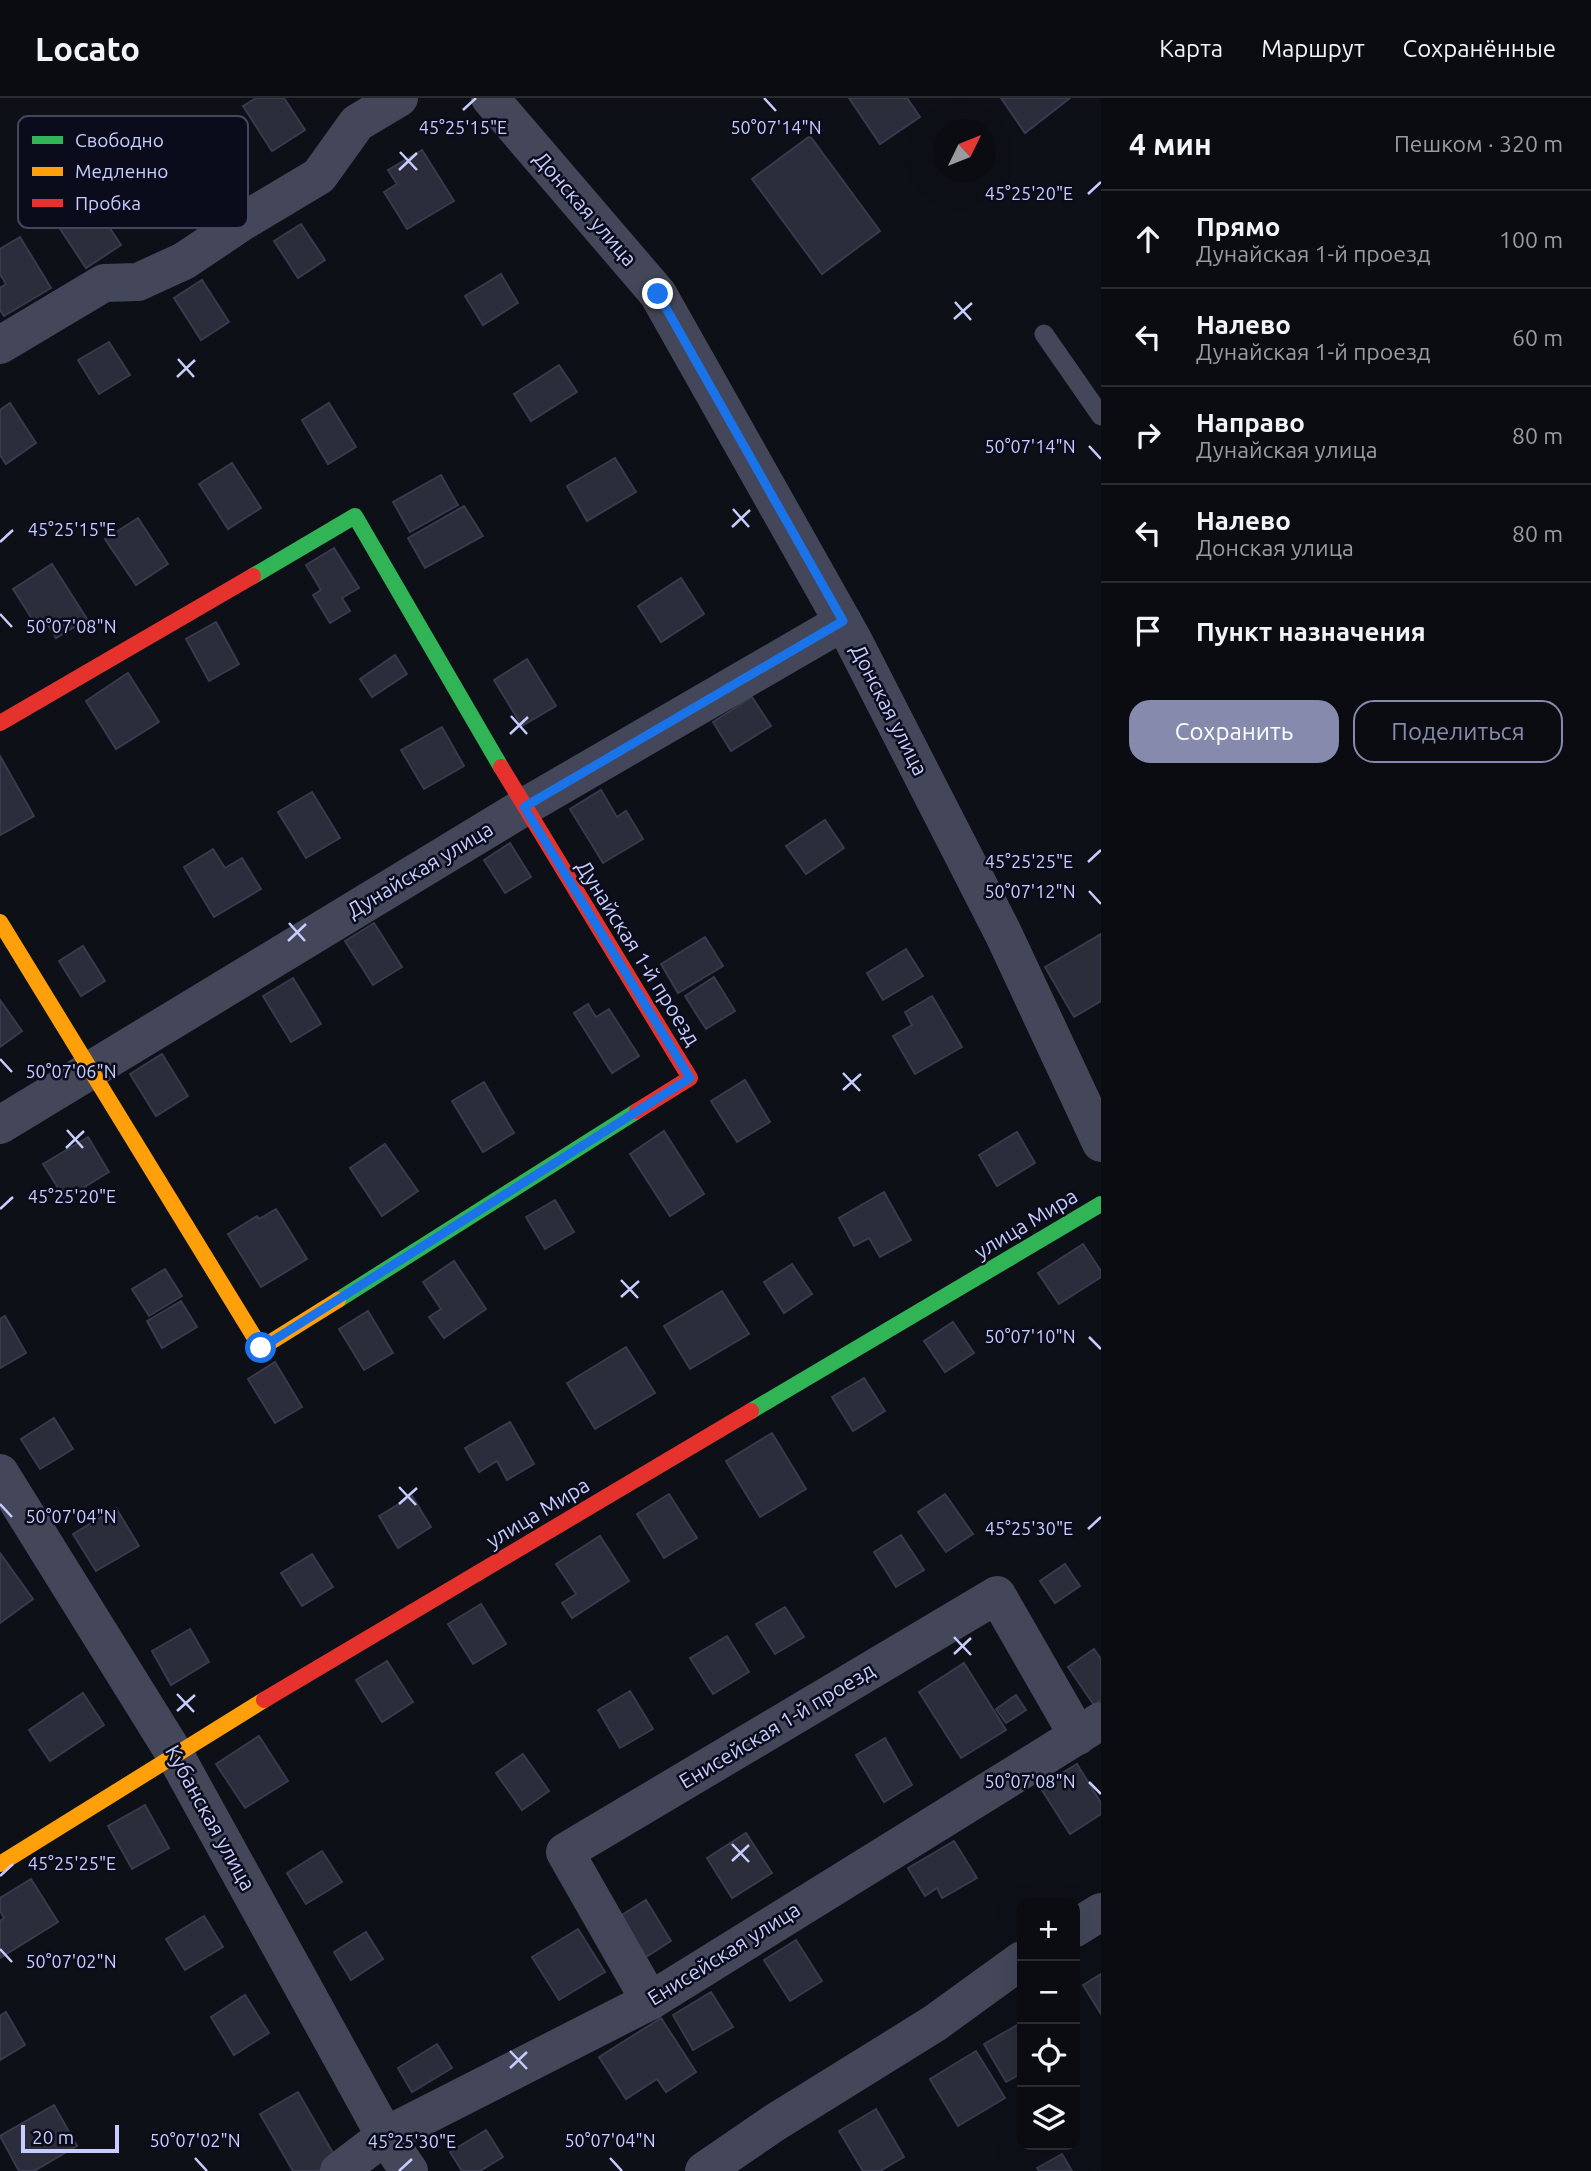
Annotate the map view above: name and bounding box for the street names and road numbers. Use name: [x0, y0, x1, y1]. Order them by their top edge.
street label: Донская улица: [529, 146, 642, 271]
street label: Донская улица: [846, 640, 933, 779]
street label: Дунайская улица: [342, 816, 497, 922]
street label: Дунайская 1-й проезд: [572, 855, 706, 1050]
street label: улица Мира: [970, 1183, 1081, 1263]
street label: улица Мира: [482, 1472, 593, 1552]
street label: Енисейская 1-й проезд: [675, 1657, 878, 1793]
street label: Кубанская улица: [161, 1741, 261, 1894]
street label: Енисейская улица: [643, 1897, 804, 2010]

